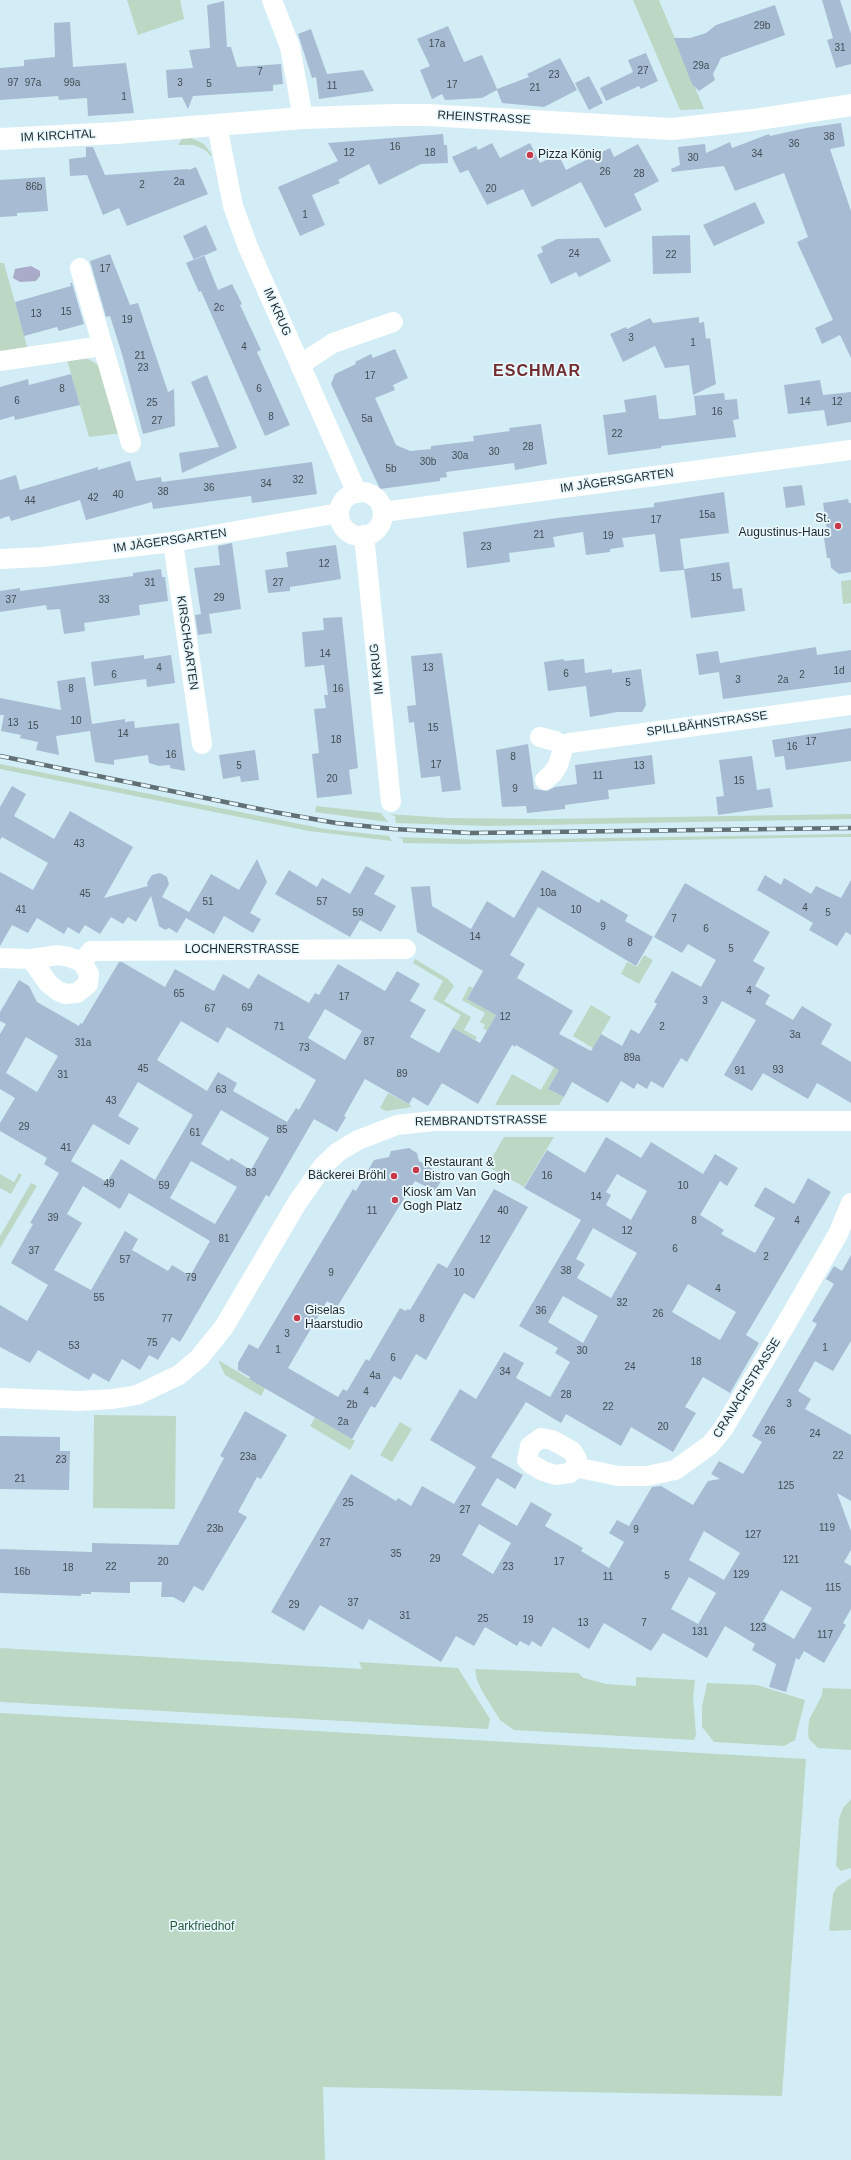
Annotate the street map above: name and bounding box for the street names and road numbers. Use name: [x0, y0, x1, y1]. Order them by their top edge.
street label: RHEINSTRASSE: [437, 108, 531, 128]
street label: IM KIRCHTAL: [20, 127, 96, 145]
street label: IM KRUG: [260, 286, 294, 338]
street label: IM JÄGERSGARTEN: [559, 466, 675, 496]
street label: IM JÄGERSGARTEN: [112, 526, 228, 556]
street label: KIRSCHGARTEN: [173, 595, 201, 691]
street label: IM KRUG: [367, 643, 387, 695]
street label: SPILLBÄHNSTRASSE: [646, 708, 768, 740]
street label: LOCHNERSTRASSE: [185, 943, 299, 957]
street label: REMBRANDTSTRASSE: [415, 1113, 547, 1129]
street label: CRANACHSTRASSE: [710, 1335, 784, 1441]

